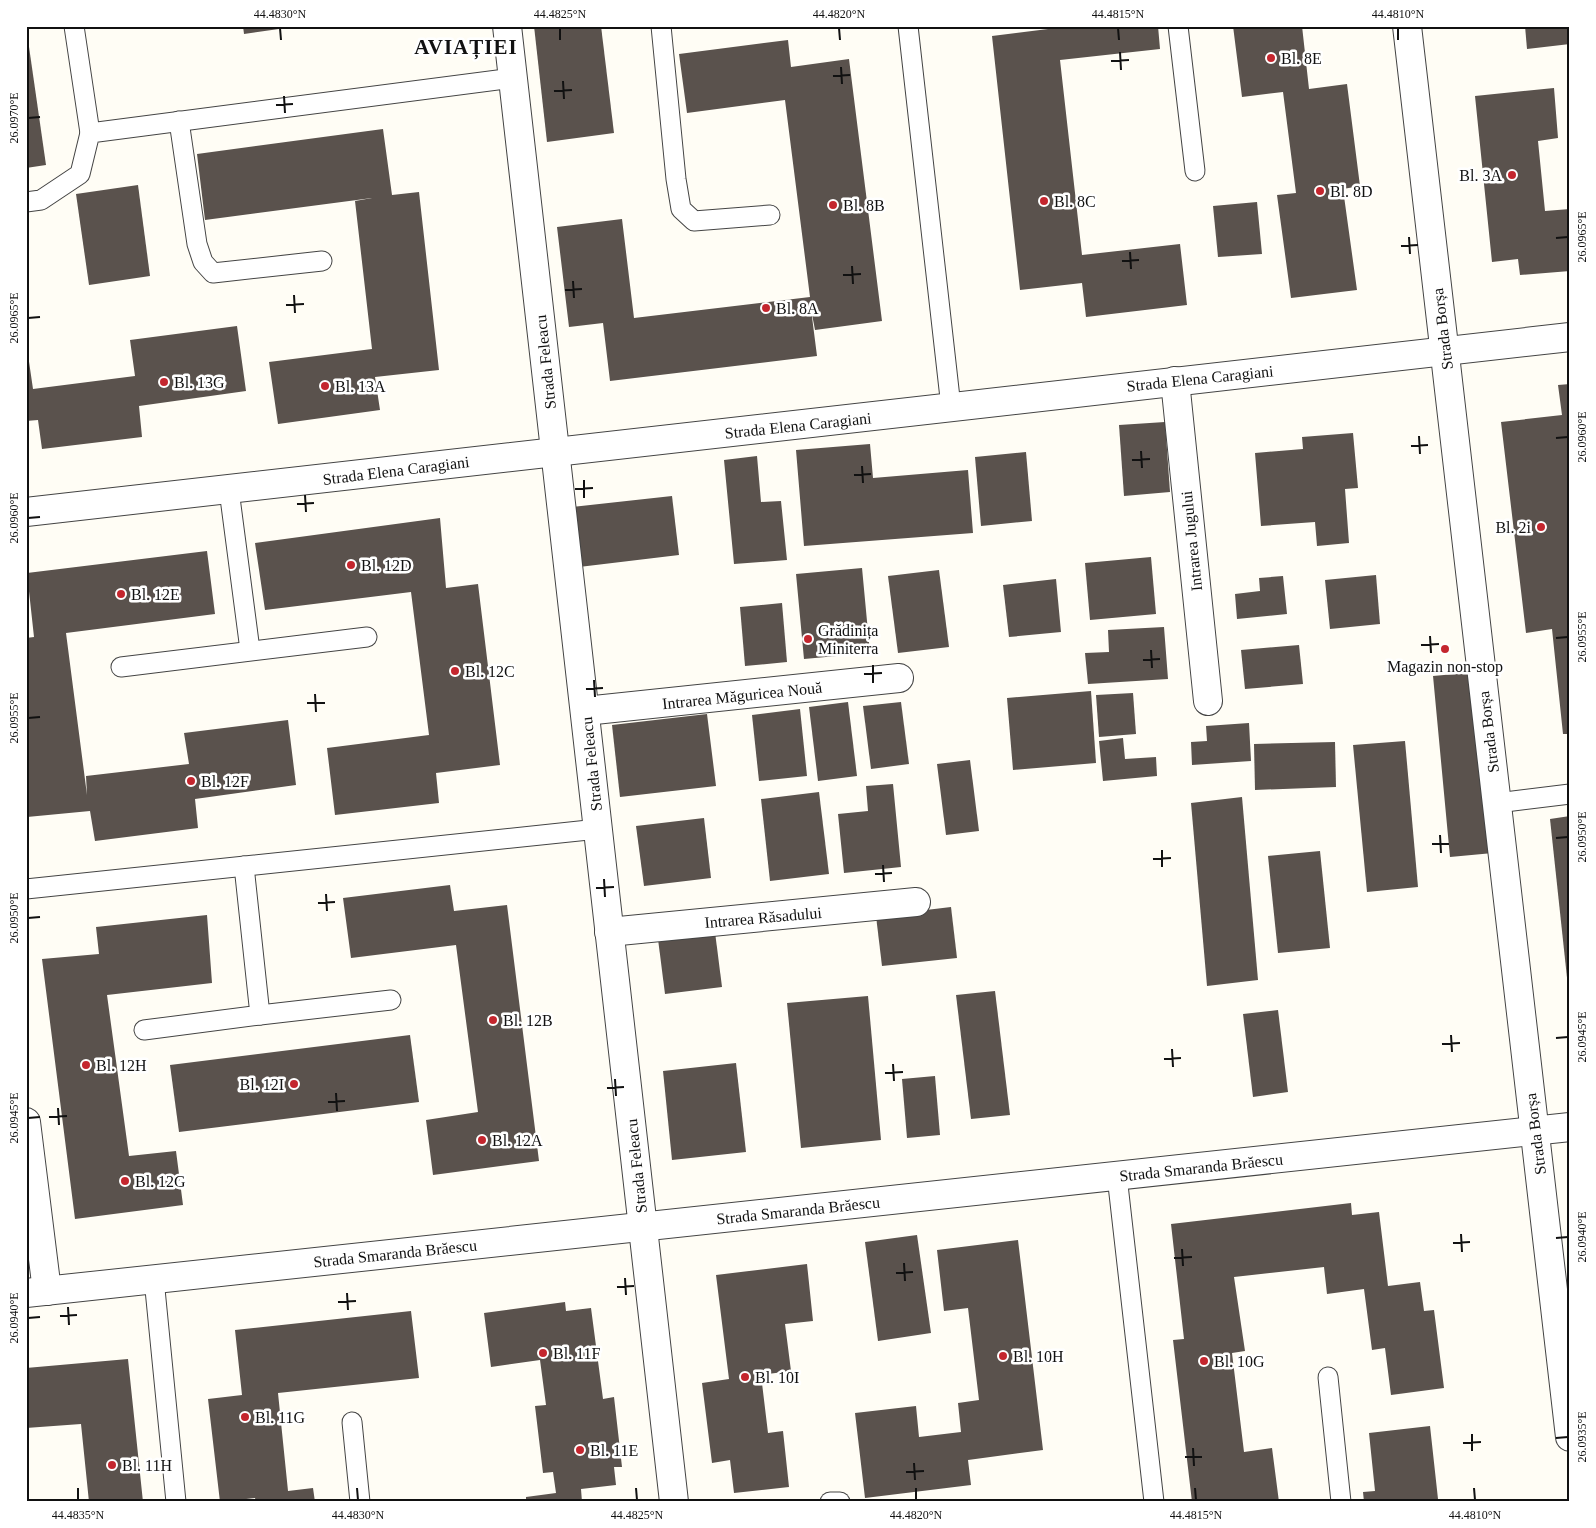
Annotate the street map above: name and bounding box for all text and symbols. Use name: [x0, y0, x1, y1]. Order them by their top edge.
text: 44.4830°N: [254, 7, 307, 21]
text: 44.4825°N: [534, 7, 587, 21]
text: 44.4820°N: [813, 7, 866, 21]
text: 44.4815°N: [1092, 7, 1145, 21]
text: 44.4810°N: [1372, 7, 1425, 21]
district label: AVIAȚIEI: [414, 35, 518, 60]
place label: Bl. 8E: [1281, 50, 1322, 67]
marker: Bl. 8E: [1265, 52, 1277, 64]
text: 26.0970°E: [7, 92, 21, 144]
place label: Bl. 3A: [1459, 167, 1502, 184]
marker: Bl. 3A: [1506, 169, 1518, 181]
place label: Bl. 8D: [1330, 183, 1373, 200]
marker: Bl. 8D: [1314, 185, 1326, 197]
place label: Bl. 8C: [1054, 193, 1096, 210]
marker: Bl. 8C: [1038, 195, 1050, 207]
place label: Bl. 8B: [843, 197, 885, 214]
marker: Bl. 8B: [827, 199, 839, 211]
text: 26.0965°E: [1575, 211, 1589, 263]
street label: Strada Borșa: [1429, 287, 1457, 371]
text: 26.0965°E: [7, 292, 21, 344]
place label: Bl. 8A: [776, 300, 819, 317]
marker: Bl. 8A: [760, 302, 772, 314]
street label: Strada Feleacu: [532, 314, 559, 410]
street label: Strada Elena Caragiani: [1126, 362, 1275, 396]
place label: Bl. 13G: [174, 374, 225, 391]
marker: Bl. 13G: [158, 376, 170, 388]
place label: Bl. 13A: [335, 378, 386, 395]
marker: Bl. 13A: [319, 380, 331, 392]
street label: Strada Elena Caragiani: [724, 409, 873, 443]
text: 26.0960°E: [1575, 411, 1589, 463]
street label: Strada Elena Caragiani: [322, 453, 471, 489]
street label: Intrarea Jugului: [1178, 489, 1206, 592]
text: 26.0960°E: [7, 492, 21, 544]
place label: Bl. 2i: [1495, 519, 1532, 536]
marker: Bl. 2i: [1535, 521, 1547, 533]
place label: Bl. 12D: [361, 557, 412, 574]
marker: Bl. 12D: [345, 559, 357, 571]
place label: Bl. 12E: [131, 586, 180, 603]
marker: Bl. 12E: [115, 588, 127, 600]
text: 26.0955°E: [1575, 611, 1589, 663]
place label: Grădinița Miniterra: [818, 622, 878, 657]
marker: Grădinița Miniterra: [802, 633, 814, 645]
marker: Magazin non-stop: [1439, 643, 1451, 655]
place label: Magazin non-stop: [1387, 658, 1503, 676]
place label: Bl. 12C: [465, 663, 515, 680]
marker: Bl. 12C: [449, 665, 461, 677]
street label: Intrarea Măguricea Nouă: [661, 679, 823, 713]
street label: Strada Borșa: [1475, 690, 1503, 774]
text: 26.0955°E: [7, 692, 21, 744]
street label: Strada Feleacu: [578, 716, 605, 812]
place label: Bl. 12F: [201, 773, 249, 790]
marker: Bl. 12F: [185, 775, 197, 787]
text: 26.0950°E: [1575, 811, 1589, 863]
text: 26.0950°E: [7, 892, 21, 944]
street label: Intrarea Răsadului: [704, 904, 823, 931]
text: 26.0945°E: [1575, 1011, 1589, 1063]
place label: Bl. 12B: [503, 1012, 553, 1029]
marker: Bl. 12B: [487, 1014, 499, 1026]
place label: Bl. 12H: [96, 1057, 147, 1074]
marker: Bl. 12H: [80, 1059, 92, 1071]
place label: Bl. 12I: [240, 1076, 284, 1093]
marker: Bl. 12I: [288, 1078, 300, 1090]
text: 26.0945°E: [7, 1092, 21, 1144]
street label: Strada Borșa: [1522, 1092, 1550, 1176]
street label: Strada Feleacu: [623, 1118, 650, 1214]
place label: Bl. 12A: [492, 1132, 543, 1149]
marker: Bl. 12A: [476, 1134, 488, 1146]
street label: Strada Smaranda Brăescu: [1118, 1150, 1284, 1185]
place label: Bl. 12G: [135, 1173, 186, 1190]
marker: Bl. 12G: [119, 1175, 131, 1187]
street label: Strada Smaranda Brăescu: [715, 1193, 881, 1228]
text: 26.0940°E: [1575, 1211, 1589, 1263]
street label: Strada Smaranda Brăescu: [312, 1236, 478, 1271]
text: 26.0940°E: [7, 1292, 21, 1344]
place label: Bl. 11F: [553, 1345, 601, 1362]
marker: Bl. 11F: [537, 1347, 549, 1359]
place label: Bl. 10H: [1013, 1348, 1064, 1365]
marker: Bl. 10H: [997, 1350, 1009, 1362]
place label: Bl. 10G: [1214, 1353, 1265, 1370]
marker: Bl. 10G: [1198, 1355, 1210, 1367]
place label: Bl. 10I: [755, 1369, 799, 1386]
marker: Bl. 10I: [739, 1371, 751, 1383]
place label: Bl. 11G: [255, 1409, 306, 1426]
marker: Bl. 11G: [239, 1411, 251, 1423]
text: 26.0935°E: [1575, 1411, 1589, 1463]
place label: Bl. 11E: [590, 1442, 638, 1459]
marker: Bl. 11E: [574, 1444, 586, 1456]
place label: Bl. 11H: [122, 1457, 173, 1474]
marker: Bl. 11H: [106, 1459, 118, 1471]
text: 44.4835°N: [52, 1508, 105, 1522]
text: 44.4830°N: [332, 1508, 385, 1522]
text: 44.4825°N: [611, 1508, 664, 1522]
text: 44.4820°N: [890, 1508, 943, 1522]
text: 44.4815°N: [1170, 1508, 1223, 1522]
text: 44.4810°N: [1449, 1508, 1502, 1522]

